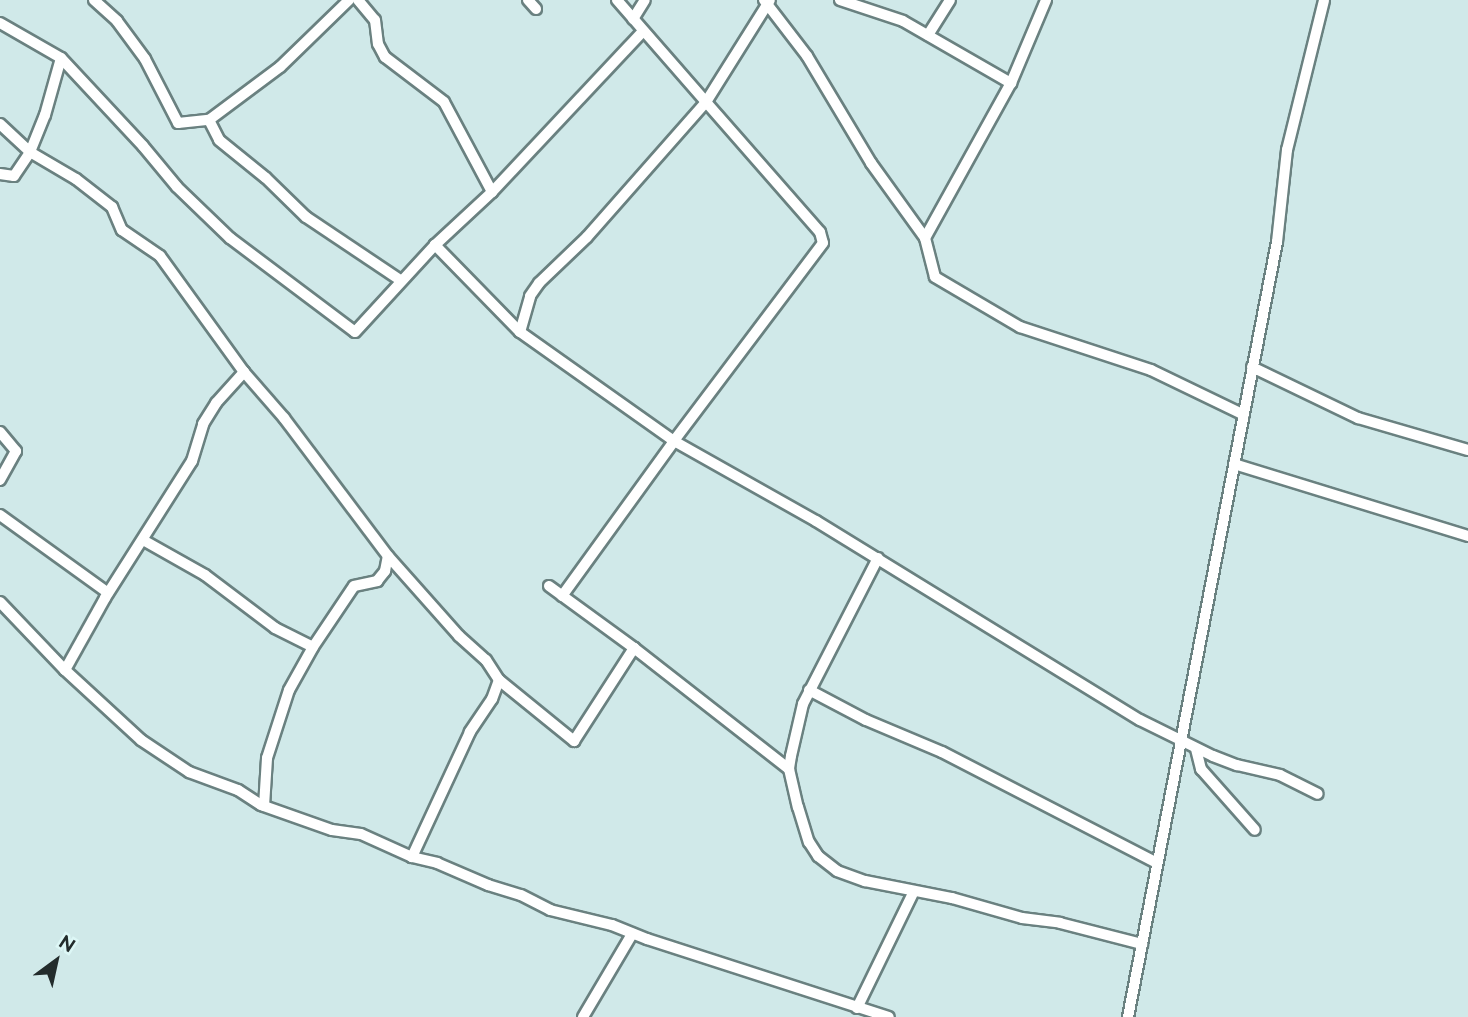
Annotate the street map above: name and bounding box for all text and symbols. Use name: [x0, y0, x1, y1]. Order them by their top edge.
north arrow: [21, 926, 91, 996]
text: N: [55, 930, 80, 957]

